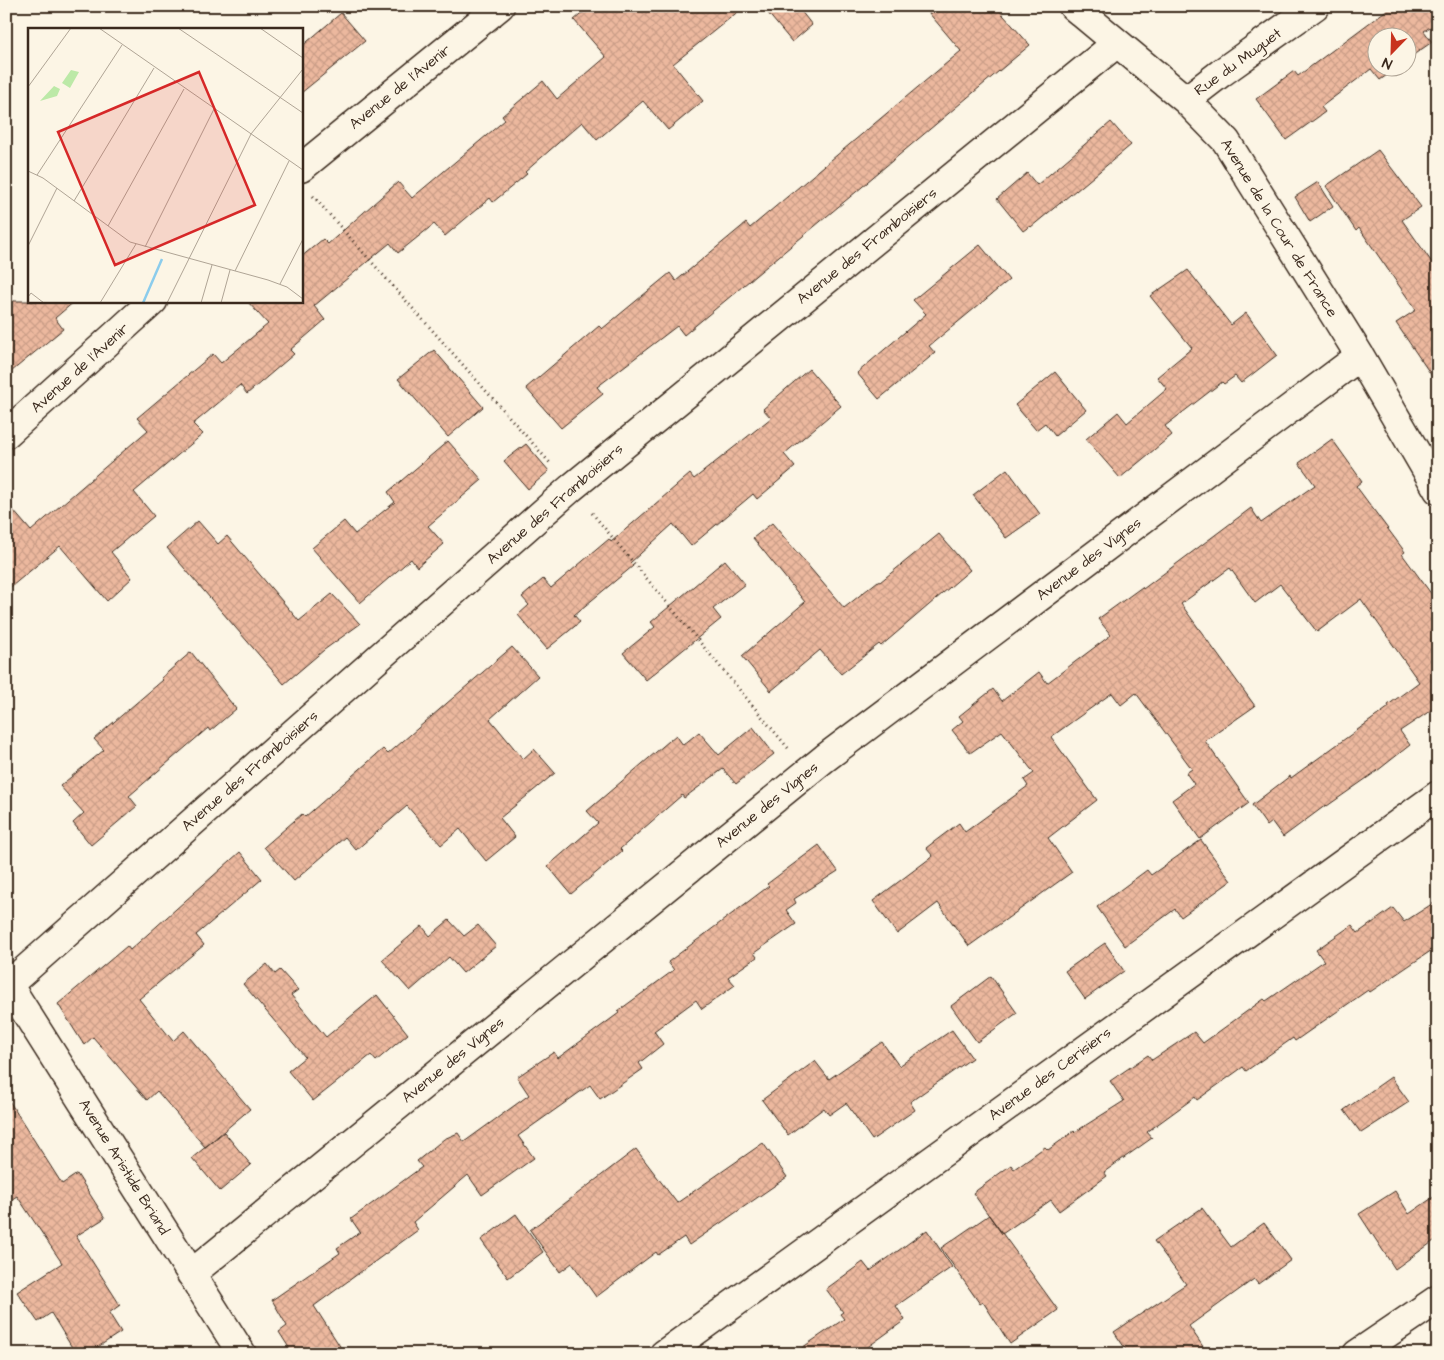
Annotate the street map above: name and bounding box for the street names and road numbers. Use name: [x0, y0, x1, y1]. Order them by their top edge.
street label: Rue du Muguet: [1190, 23, 1287, 102]
street label: Avenue de l'Avenir: [345, 40, 455, 134]
street label: Avenue de la Cour de France: [1215, 135, 1343, 321]
street label: Avenue des Framboisiers: [792, 183, 942, 309]
street label: Avenue de l'Avenir: [27, 318, 133, 418]
street label: Avenue des Framboisiers: [482, 438, 628, 569]
street label: Avenue des Vignes: [1032, 512, 1147, 606]
street label: Avenue des Framboisiers: [177, 705, 323, 836]
street label: Avenue des Vignes: [711, 757, 824, 854]
street label: Avenue des Vignes: [397, 1012, 510, 1109]
street label: Avenue des Cerisiers: [984, 1022, 1116, 1126]
street label: Avenue Aristide Briand: [74, 1095, 175, 1239]

